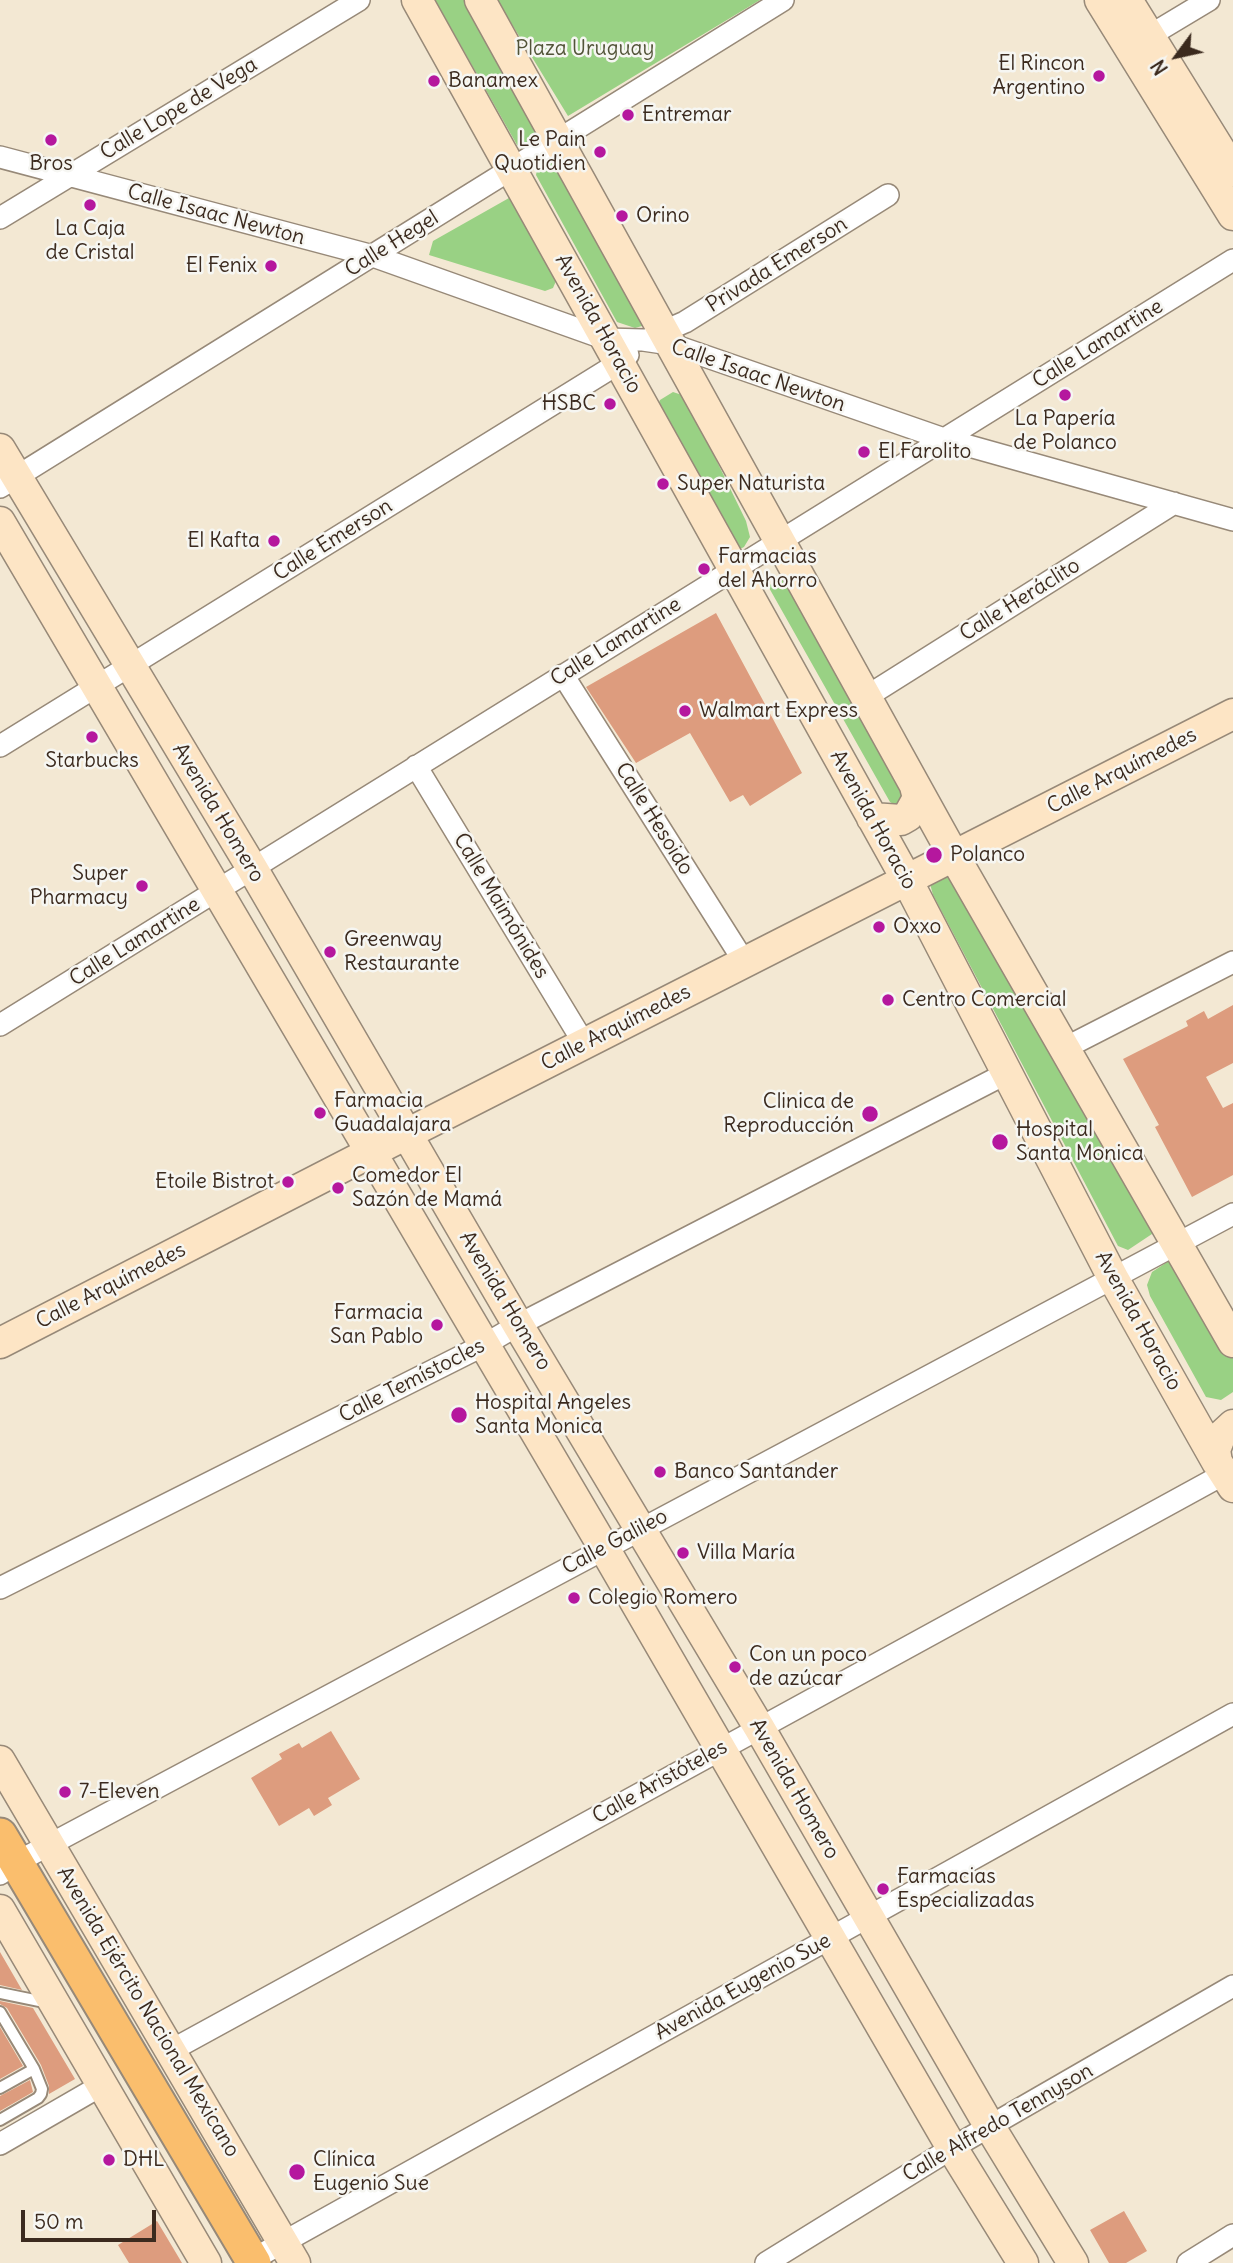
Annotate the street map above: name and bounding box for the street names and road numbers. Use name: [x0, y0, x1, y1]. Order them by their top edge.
street label: Calle Lope de Vega: [96, 52, 262, 166]
street label: Calle Isaac Newton: [124, 179, 308, 251]
street label: Calle Hegel: [341, 205, 443, 283]
street label: Privada Emerson: [702, 212, 852, 318]
street label: Avenida Horacio: [549, 250, 647, 398]
street label: Calle Lamartine: [1028, 294, 1168, 394]
street label: Calle Isaac Newton: [667, 334, 849, 418]
street label: Calle Emerson: [269, 493, 397, 587]
street label: Calle Heráclito: [955, 553, 1085, 647]
street label: Calle Lamartine: [546, 592, 686, 692]
street label: Calle Arquímedes: [1043, 722, 1201, 820]
street label: Avenida Homero: [167, 739, 269, 887]
street label: Avenida Horacio: [824, 746, 922, 894]
street label: Calle Hesoido: [609, 758, 699, 880]
street label: Calle Maimónides: [448, 829, 554, 983]
street label: Calle Lamartine: [65, 892, 205, 992]
street label: Calle Arquímedes: [537, 979, 695, 1077]
street label: Avenida Homero: [454, 1227, 556, 1375]
street label: Calle Arquímedes: [32, 1237, 190, 1335]
street label: Avenida Horacio: [1089, 1247, 1187, 1395]
street label: Calle Temístocles: [335, 1333, 489, 1429]
street label: Calle Galileo: [558, 1504, 672, 1580]
street label: Avenida Homero: [744, 1714, 844, 1864]
street label: Calle Aristóteles: [588, 1735, 732, 1829]
street label: Avenida Ejército Nacional Mexicano: [51, 1862, 245, 2162]
street label: Avenida Eugenio Sue: [651, 1928, 835, 2046]
street label: Calle Alfredo Tennyson: [898, 2058, 1098, 2188]

